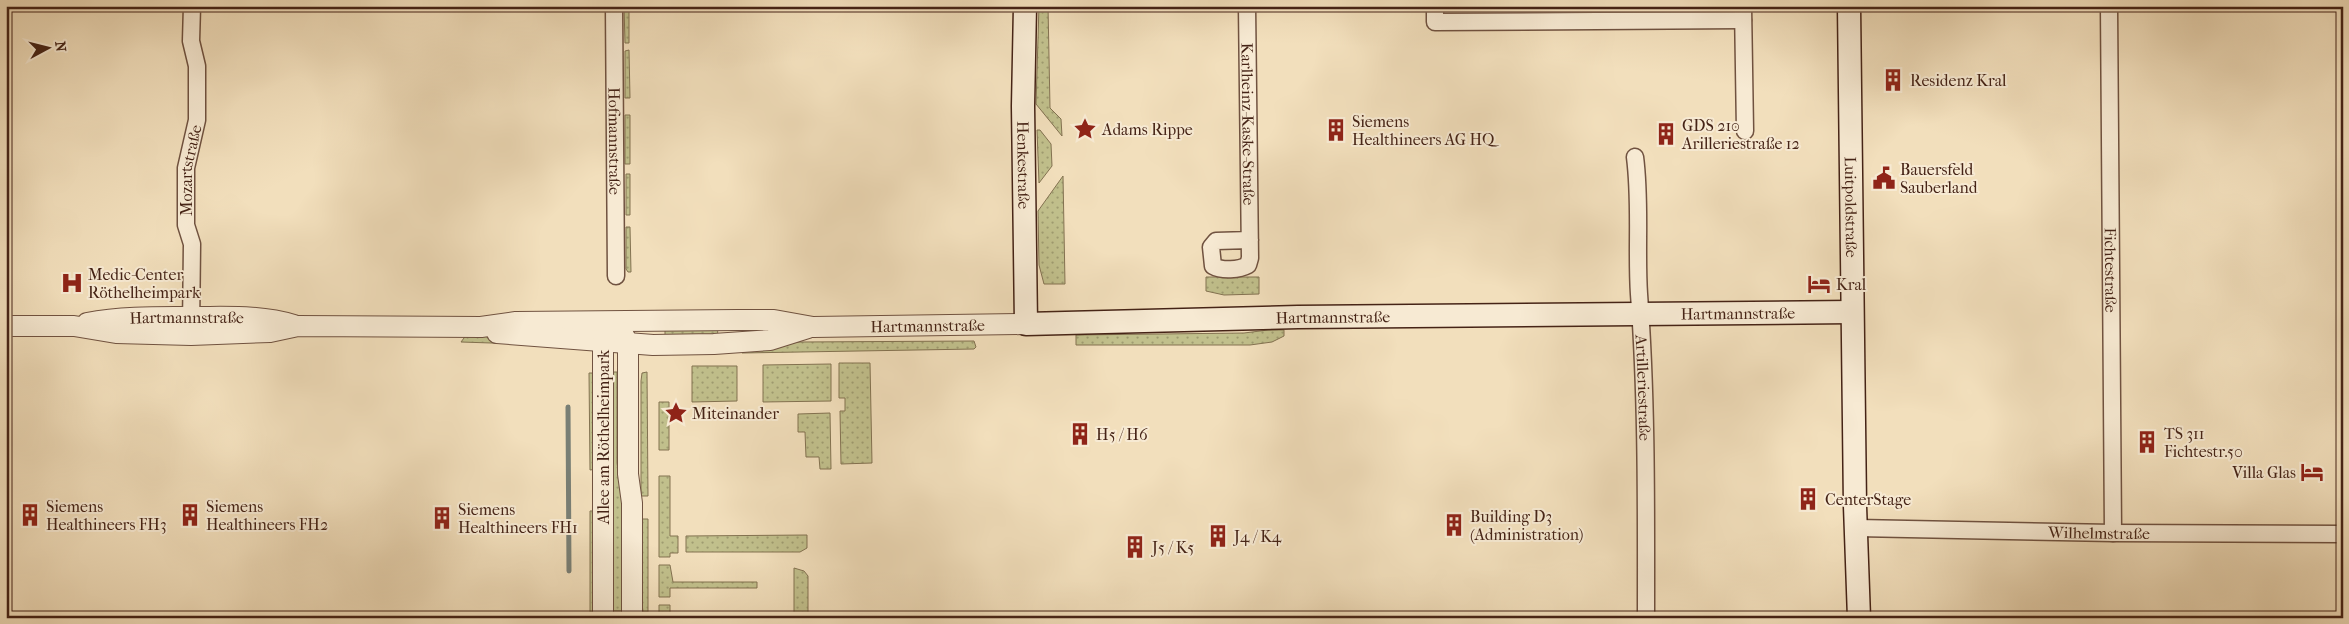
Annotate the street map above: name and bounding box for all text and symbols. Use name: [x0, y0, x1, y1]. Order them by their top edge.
north arrow: [22, 22, 72, 72]
text: N: [51, 40, 70, 53]
street label: Karlheinz-Kaske-Straße: [1238, 43, 1259, 205]
building icon: Residenz Kral: [1880, 67, 1906, 93]
place label: Residenz Kral: [1910, 71, 2007, 90]
street label: Hofmannstraße: [605, 87, 625, 195]
place label: Siemens Healthineers AG HQ: [1352, 112, 1500, 149]
place icon: Adams Rippe: [1072, 116, 1098, 142]
place label: GDS 210 Arilleriestraße 12: [1681, 116, 1800, 153]
building icon: Siemens Healthineers AG HQ: [1323, 117, 1349, 143]
place label: Adams Rippe: [1101, 120, 1193, 139]
street label: Henkestraße: [1014, 121, 1034, 209]
building icon: GDS 210 Arilleriestraße 12: [1653, 121, 1679, 147]
street label: Mozartstraße: [177, 123, 205, 216]
street label: Luitpoldstraße: [1841, 156, 1862, 258]
place label: Bauersfeld Sauberland: [1900, 160, 1978, 197]
public building icon: Bauersfeld Sauberland: [1871, 165, 1897, 191]
street label: Fichtestraße: [2101, 227, 2121, 313]
place label: Medic-Center Röthelheimpark: [88, 265, 201, 302]
hospital icon: Medic-Center Röthelheimpark: [59, 270, 85, 296]
hotel icon: Kral: [1806, 271, 1832, 297]
place label: Kral: [1836, 275, 1867, 294]
street label: Hartmannstraße: [1680, 303, 1795, 323]
street label: Hartmannstraße: [129, 307, 244, 327]
street label: Hartmannstraße: [1275, 307, 1390, 327]
street label: Hartmannstraße: [870, 315, 985, 336]
street label: Artilleriestraße: [1632, 333, 1655, 441]
street label: Allee am Röthelheimpark: [594, 349, 613, 525]
place icon: Miteinander: [663, 400, 689, 426]
place label: Miteinander: [692, 404, 779, 423]
building icon: H5 / H6: [1067, 421, 1093, 447]
place label: TS 311 Fichtestr.50: [2164, 424, 2243, 461]
place label: H5 / H6: [1096, 425, 1148, 444]
building icon: TS 311 Fichtestr.50: [2134, 429, 2160, 455]
hotel icon: Villa Glas: [2299, 459, 2325, 485]
place label: Villa Glas: [2231, 463, 2296, 482]
building icon: CenterStage: [1795, 486, 1821, 512]
place label: CenterStage: [1825, 490, 1911, 509]
place label: Siemens Healthineers FH3: [46, 497, 167, 534]
place label: Siemens Healthineers FH2: [206, 497, 328, 534]
place label: Siemens Healthineers FH1: [458, 500, 578, 537]
building icon: Siemens Healthineers FH3: [17, 502, 43, 528]
building icon: Siemens Healthineers FH2: [177, 502, 203, 528]
building icon: Siemens Healthineers FH1: [429, 505, 455, 531]
place label: Building D3 (Administration): [1470, 507, 1583, 544]
building icon: Building D3 (Administration): [1441, 512, 1467, 538]
street label: Wilhelmstraße: [2047, 522, 2150, 543]
building icon: J4 / K4: [1205, 523, 1231, 549]
place label: J4 / K4: [1232, 527, 1282, 546]
building icon: J5 / K5: [1122, 534, 1148, 560]
place label: J5 / K5: [1150, 538, 1194, 557]

